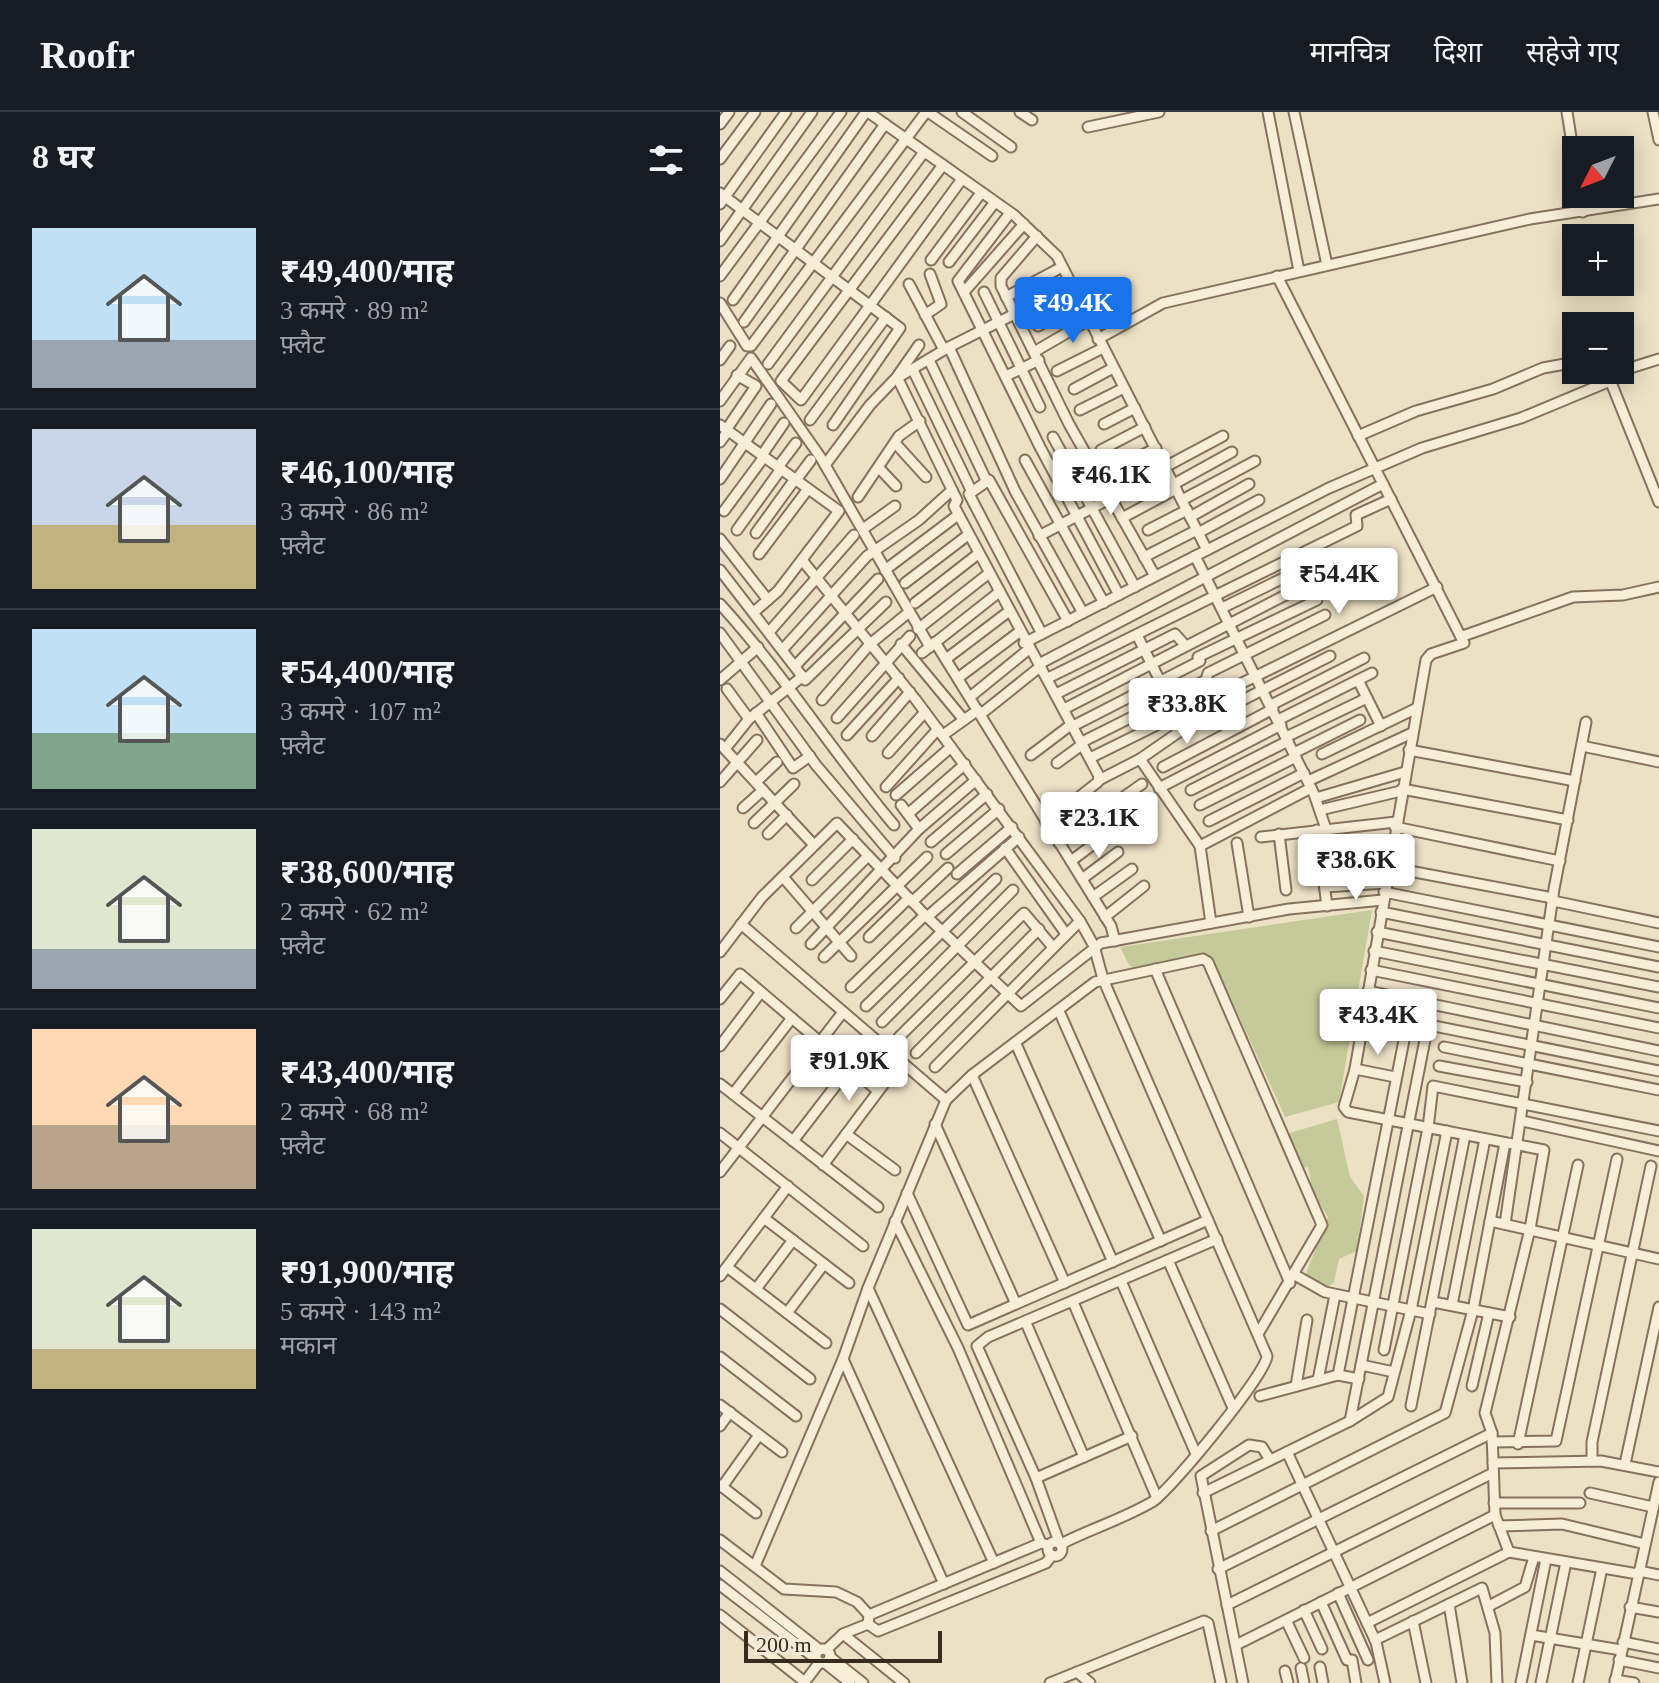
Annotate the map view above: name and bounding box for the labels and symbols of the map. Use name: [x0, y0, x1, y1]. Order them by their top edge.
north arrow: [1562, 136, 1634, 208]
pin: ₹49.4K: [1008, 277, 1138, 345]
pin: ₹46.1K: [1046, 449, 1176, 517]
pin: ₹54.4K: [1274, 548, 1404, 616]
pin: ₹33.8K: [1122, 678, 1252, 746]
pin: ₹23.1K: [1034, 792, 1164, 860]
pin: ₹38.6K: [1291, 834, 1421, 902]
pin: ₹43.4K: [1313, 989, 1443, 1057]
pin: ₹91.9K: [784, 1035, 914, 1103]
scale bar: [744, 1627, 942, 1663]

